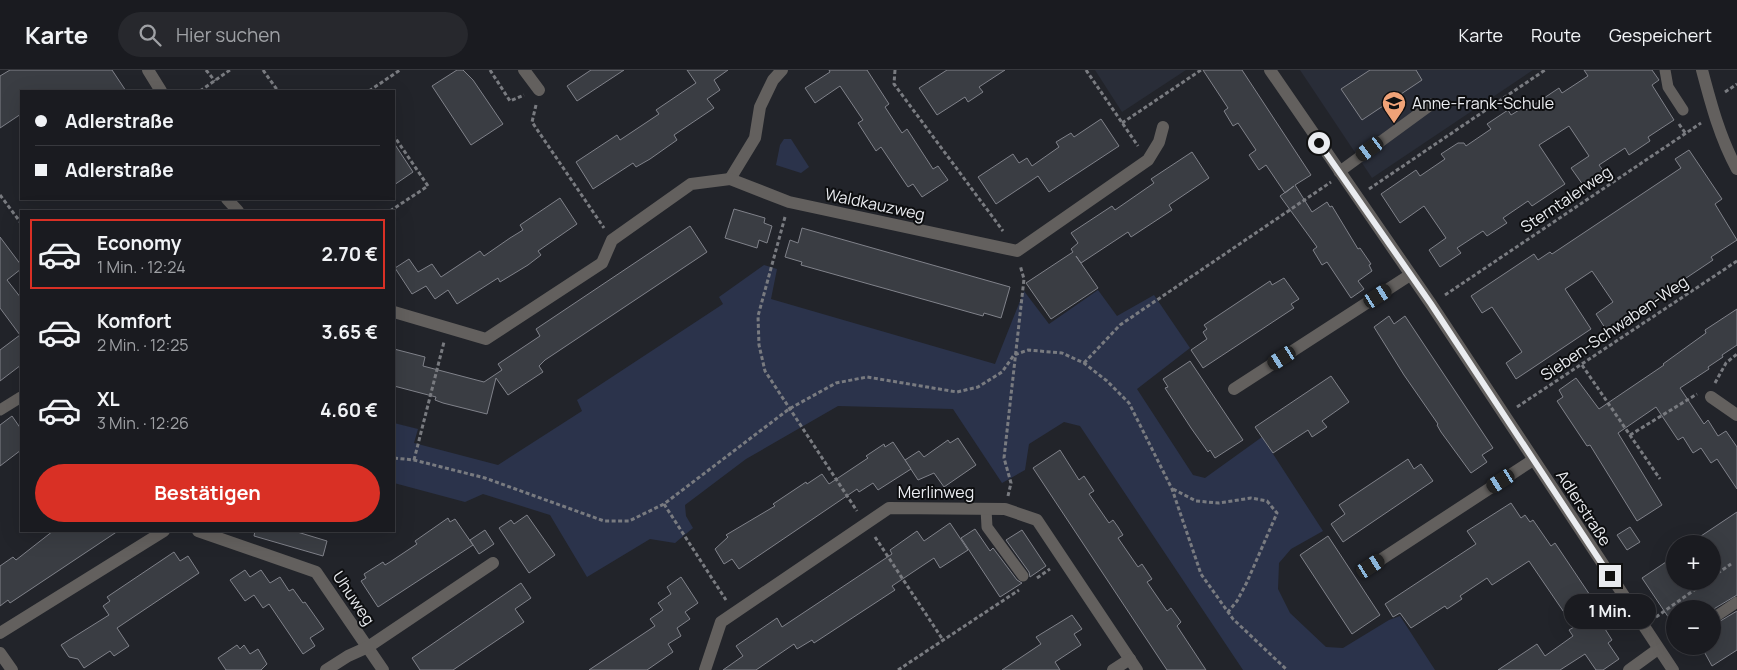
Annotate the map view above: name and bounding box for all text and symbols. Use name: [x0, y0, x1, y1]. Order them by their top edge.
search box: [118, 12, 468, 57]
text: Karte: [25, 18, 88, 51]
icon: search: [136, 21, 164, 49]
text: Hier suchen: [176, 22, 280, 48]
text: Karte: [1458, 23, 1503, 47]
text: Route: [1531, 23, 1581, 47]
text: Gespeichert: [1609, 23, 1712, 47]
school or university icon: Anne-Frank-Schule: [1381, 90, 1407, 124]
place label: Anne-Frank-Schule: [1412, 92, 1554, 114]
text: Adlerstraße: [65, 108, 174, 134]
route start: [1308, 132, 1330, 154]
car: [1353, 134, 1386, 164]
text: Adlerstraße: [65, 157, 174, 183]
street label: Sterntalerweg: [1516, 160, 1616, 238]
street label: Waldkauzweg: [823, 183, 927, 225]
text: Economy: [97, 230, 181, 256]
icon: car: [37, 232, 82, 277]
text: 2.70 €: [322, 241, 378, 267]
text: 1 Min. · 12:24: [97, 256, 186, 278]
street label: Sieben-Schwaben-Weg: [1536, 270, 1692, 386]
car: [1361, 282, 1394, 310]
text: Komfort: [97, 308, 172, 334]
icon: car: [37, 310, 82, 355]
text: 3.65 €: [321, 319, 378, 345]
text: 2 Min. · 12:25: [97, 334, 189, 356]
car: [1265, 344, 1298, 372]
text: XL: [97, 386, 120, 412]
icon: car: [37, 388, 82, 433]
text: 4.60 €: [320, 397, 378, 423]
text: 3 Min. · 12:26: [97, 412, 189, 434]
button: Bestätigen: [35, 464, 380, 522]
street label: Adlerstraße: [1551, 466, 1617, 550]
car: [1484, 467, 1517, 495]
street label: Merlinweg: [898, 481, 974, 503]
map controls: [1666, 535, 1721, 655]
button: +: [1666, 535, 1721, 590]
car: [1354, 552, 1387, 580]
route end: [1599, 565, 1621, 587]
street label: Uhuweg: [328, 567, 380, 629]
callout: 1 Min.: [1564, 594, 1656, 628]
text: 1 Min.: [1588, 600, 1632, 622]
button: −: [1666, 600, 1721, 655]

